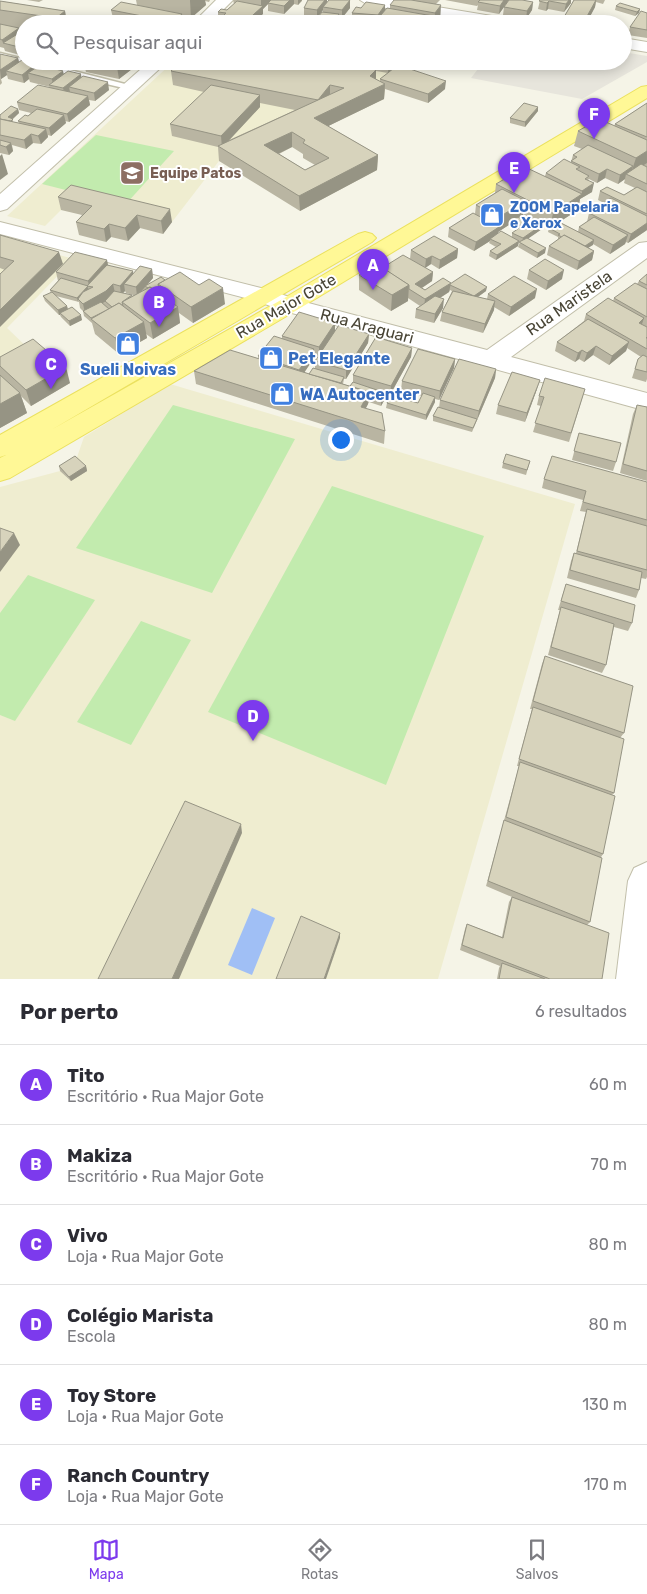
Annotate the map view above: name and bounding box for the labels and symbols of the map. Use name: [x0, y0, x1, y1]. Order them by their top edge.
pin: F: [578, 98, 610, 139]
pin: E: [498, 152, 530, 193]
school or university icon: Equipe Patos: [119, 160, 145, 186]
place label: Equipe Patos: [150, 165, 241, 182]
place label: ZOOM Papelaria e Xerox: [510, 199, 619, 232]
shop icon: ZOOM Papelaria e Xerox: [479, 202, 505, 228]
pin: A: [357, 249, 389, 290]
street label: Rua Maristela: [522, 266, 616, 340]
street label: Rua Major Gote: [232, 270, 340, 342]
pin: B: [143, 286, 175, 327]
street label: Rua Araguari: [318, 304, 416, 348]
shop icon: Sueli Noivas: [115, 331, 141, 357]
shop icon: Pet Elegante: [258, 345, 284, 371]
pin: C: [35, 348, 67, 389]
place label: Pet Elegante: [288, 349, 390, 368]
place label: Sueli Noivas: [80, 360, 176, 379]
shop icon: WA Autocenter: [269, 381, 295, 407]
place label: WA Autocenter: [300, 385, 420, 404]
your location: [328, 427, 354, 453]
pin: D: [237, 700, 269, 741]

